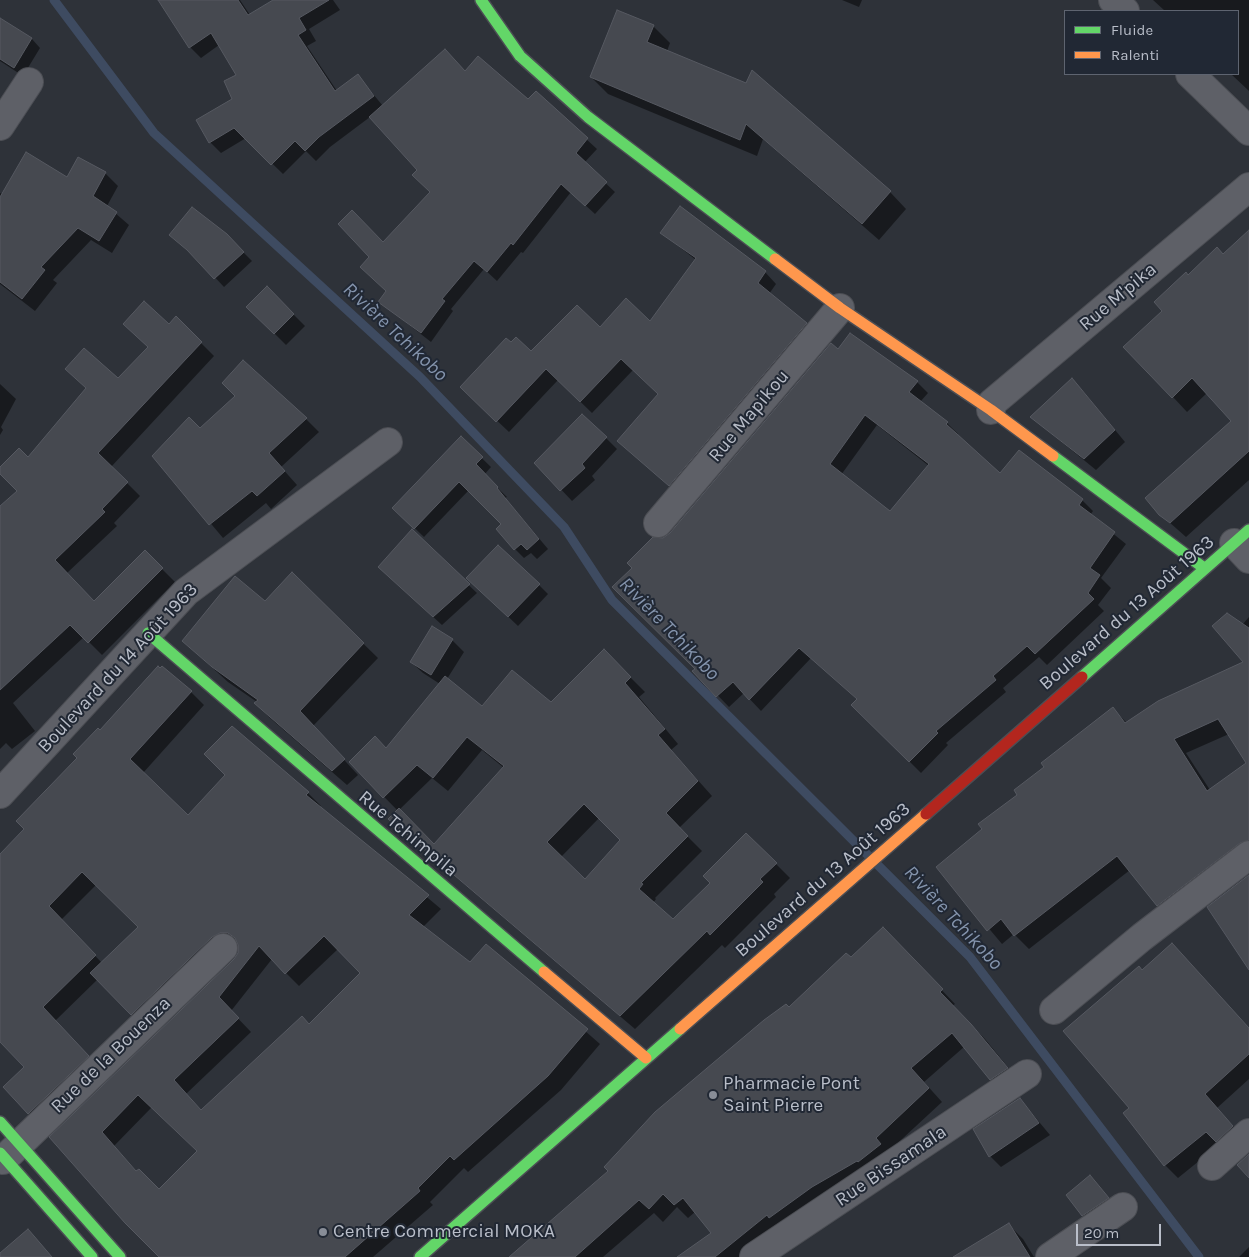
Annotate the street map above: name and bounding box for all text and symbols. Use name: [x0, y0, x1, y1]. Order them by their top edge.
legend: [1064, 10, 1239, 75]
text: Fluide: [1111, 21, 1153, 39]
text: Ralenti: [1111, 46, 1160, 64]
street label: Rue M'pika: [1075, 258, 1161, 336]
water label: Rivière Tchikobo: [338, 278, 452, 386]
street label: Rue Mapikou: [704, 365, 794, 467]
street label: Boulevard du 13 Août 1963: [1035, 531, 1219, 695]
water label: Rivière Tchikobo: [614, 572, 724, 686]
street label: Boulevard du 14 Août 1963: [33, 578, 203, 758]
street label: Rue Tchimpila: [354, 786, 462, 882]
street label: Boulevard du 13 Août 1963: [731, 798, 915, 962]
water label: Rivière Tchikobo: [899, 861, 1007, 975]
street label: Rue de la Bouenza: [46, 992, 176, 1118]
place label: Pharmacie Pont Saint Pierre: [723, 1073, 860, 1117]
marker: Pharmacie Pont Saint Pierre: [707, 1089, 719, 1101]
street label: Rue Bissamala: [831, 1120, 951, 1212]
scale bar: [1079, 1214, 1164, 1246]
place label: Centre Commercial MOKA: [333, 1221, 555, 1243]
text: 20 m: [1084, 1224, 1119, 1242]
marker: Centre Commercial MOKA: [317, 1226, 329, 1238]

